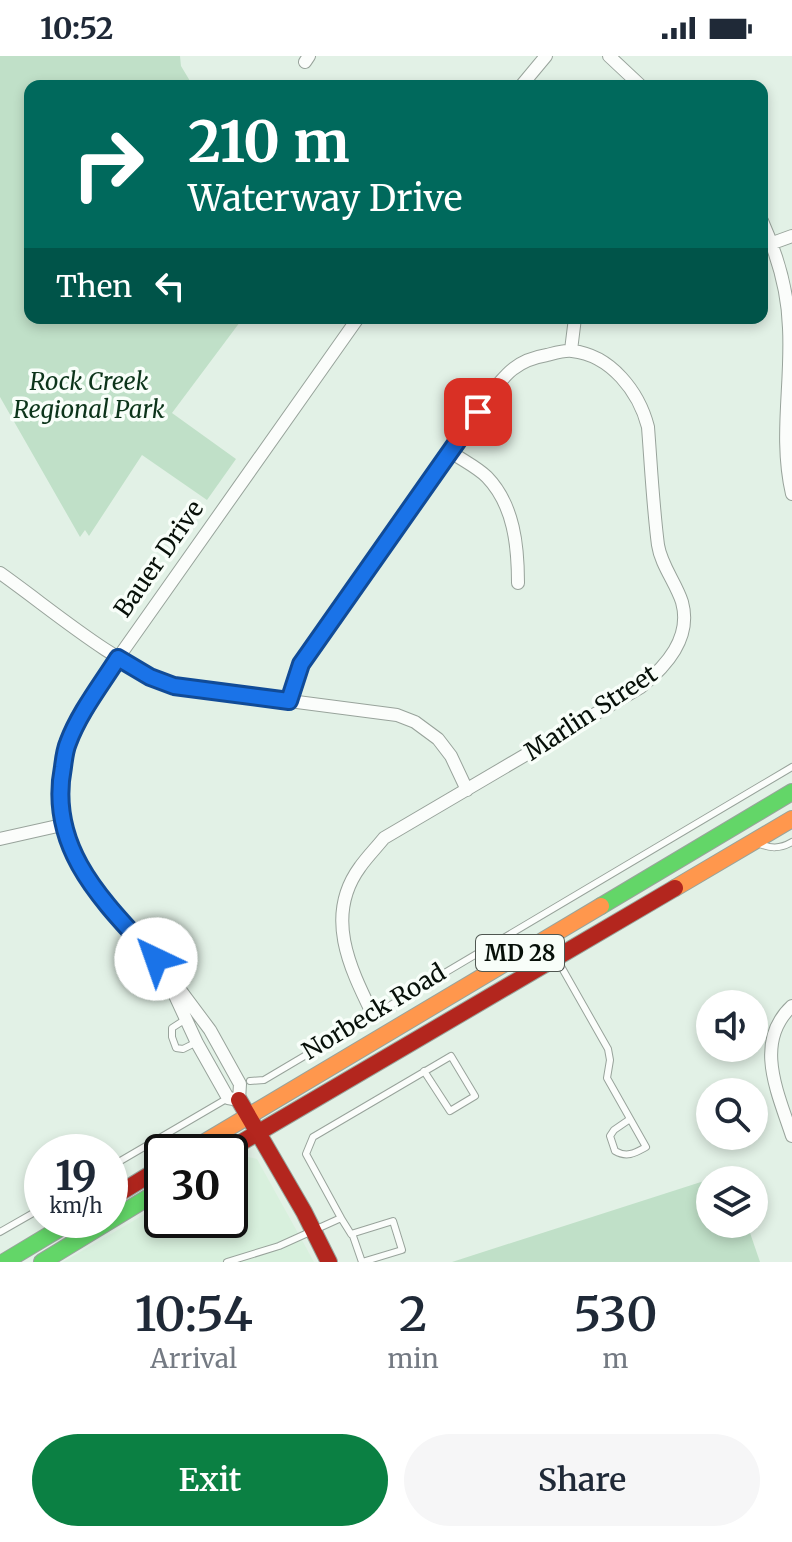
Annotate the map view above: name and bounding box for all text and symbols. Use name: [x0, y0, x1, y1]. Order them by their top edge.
text: 10:52: [40, 9, 114, 47]
text: 210 m: [188, 107, 350, 177]
icon: right: [56, 112, 160, 216]
text: Waterway Drive: [188, 176, 463, 221]
icon: left: [148, 264, 192, 308]
text: Then: [56, 267, 132, 305]
park label: Rock Creek Regional Park: [13, 366, 165, 425]
pin: [444, 378, 512, 446]
icon: arrive: [456, 390, 500, 434]
street label: Bauer Drive: [107, 494, 210, 623]
street label: Marlin Street: [518, 658, 664, 767]
position arrow: [114, 917, 198, 1001]
road number: MD 28: [476, 935, 564, 971]
street label: Norbeck Road: [296, 957, 451, 1066]
map controls: [696, 990, 768, 1238]
button: sound: [696, 990, 768, 1062]
button: search: [696, 1078, 768, 1150]
speed limit sign: 30: [144, 1134, 248, 1238]
text: 19: [55, 1151, 97, 1201]
button: layers: [696, 1166, 768, 1238]
text: km/h: [50, 1193, 102, 1218]
text: 10:54: [134, 1284, 253, 1344]
text: 2: [399, 1284, 427, 1344]
text: 530: [573, 1284, 658, 1344]
text: Arrival: [150, 1342, 237, 1375]
text: min: [387, 1342, 439, 1375]
text: m: [603, 1342, 628, 1375]
button: Exit: [32, 1434, 388, 1526]
button: Share: [404, 1434, 760, 1526]

